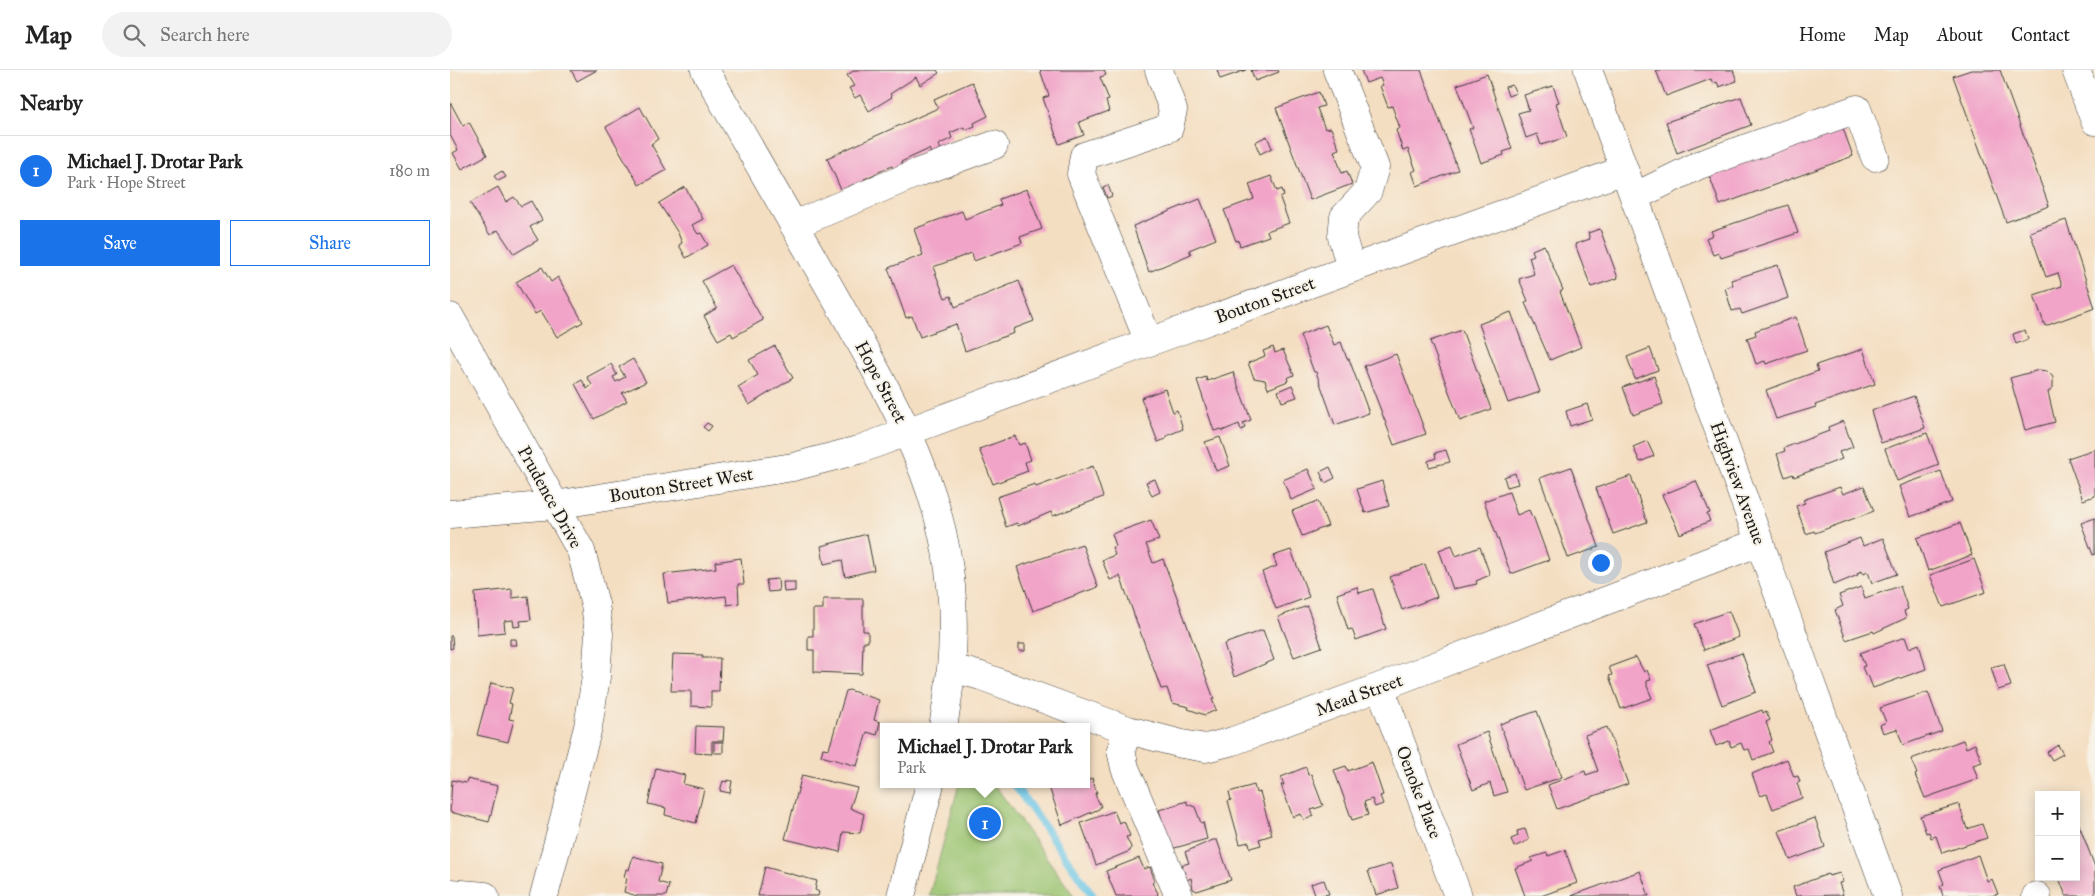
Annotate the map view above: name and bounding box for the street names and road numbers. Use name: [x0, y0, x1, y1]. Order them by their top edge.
street label: Bouton Street: [1212, 272, 1319, 328]
street label: Hope Street: [850, 337, 912, 427]
street label: Highview Avenue: [1705, 418, 1770, 548]
street label: Prudence Drive: [513, 442, 587, 552]
street label: Bouton Street West: [608, 463, 755, 507]
street label: Mead Street: [1312, 669, 1406, 721]
street label: Oenoke Place: [1391, 743, 1447, 841]

